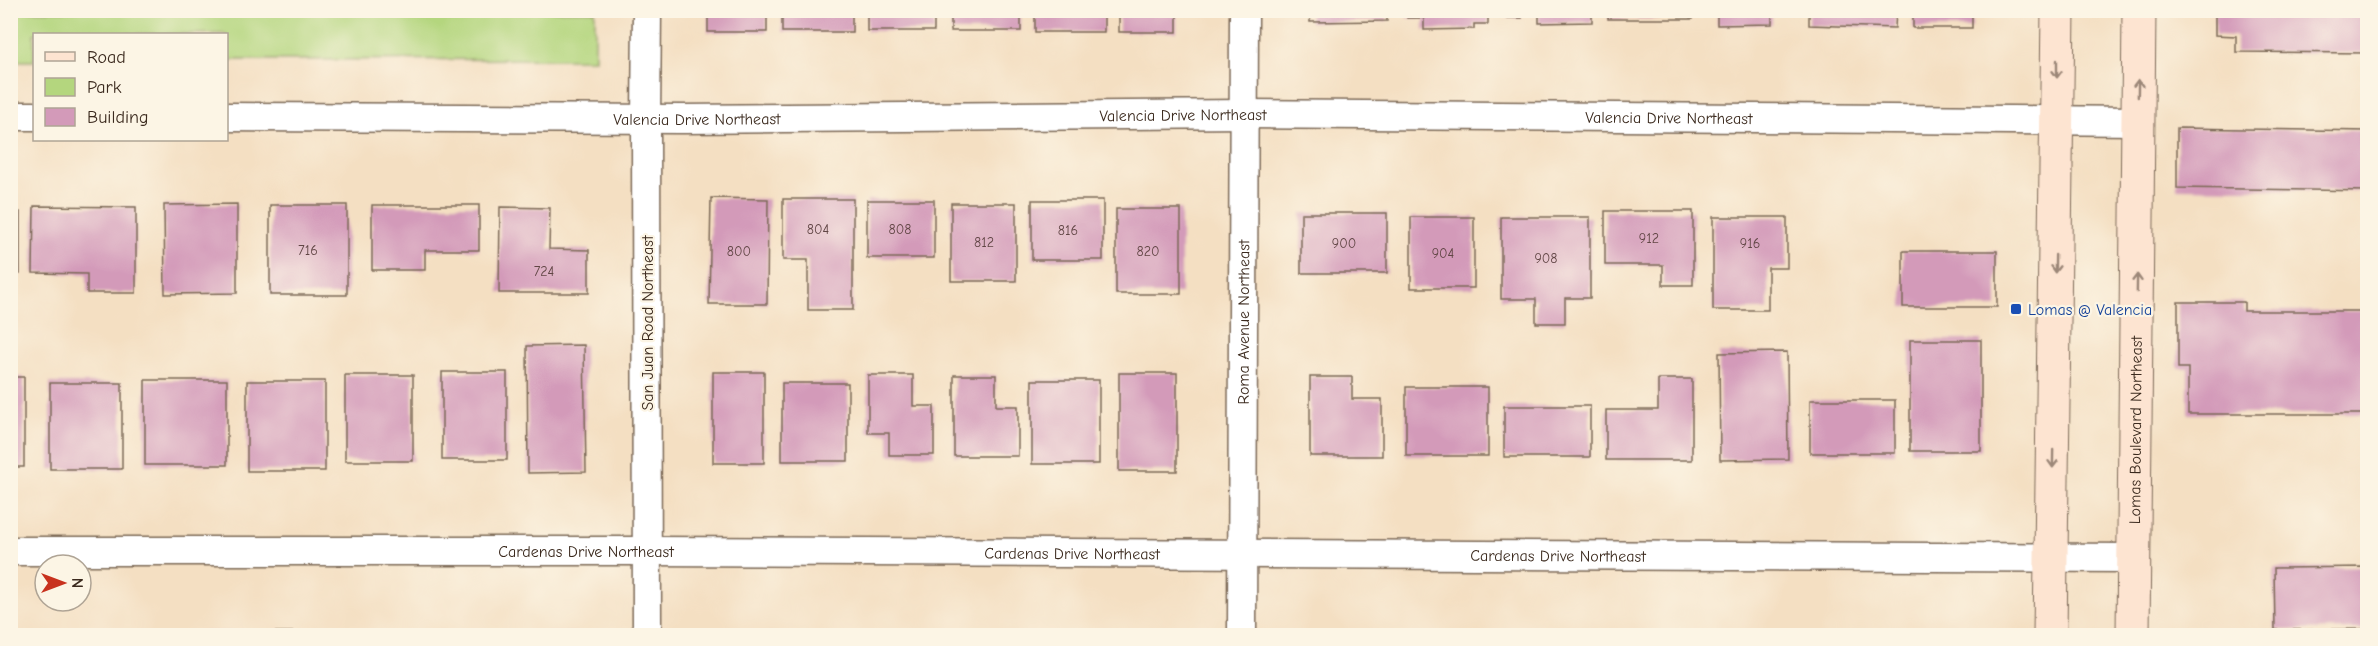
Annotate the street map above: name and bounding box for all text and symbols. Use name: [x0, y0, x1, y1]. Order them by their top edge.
legend: [33, 33, 228, 141]
text: Road: [87, 47, 126, 68]
one-way arrow: [2051, 58, 2063, 78]
text: Park: [87, 77, 122, 98]
one-way arrow: [2132, 79, 2144, 99]
street label: Valencia Drive Northeast: [1099, 106, 1267, 125]
text: Building: [87, 107, 149, 128]
street label: Valencia Drive Northeast: [1585, 109, 1753, 128]
street label: Valencia Drive Northeast: [613, 110, 781, 129]
house number: 804: [807, 221, 829, 238]
house number: 808: [889, 221, 911, 238]
house number: 816: [1058, 222, 1078, 239]
house number: 912: [1639, 230, 1659, 247]
house number: 812: [974, 234, 994, 251]
street label: San Juan Road Northeast: [639, 235, 657, 411]
house number: 900: [1332, 235, 1356, 252]
house number: 916: [1740, 235, 1760, 252]
street label: Roma Avenue Northeast: [1235, 239, 1253, 404]
house number: 716: [298, 242, 318, 259]
house number: 800: [727, 243, 751, 260]
house number: 820: [1136, 243, 1160, 260]
house number: 904: [1432, 245, 1455, 262]
house number: 908: [1534, 250, 1558, 267]
one-way arrow: [2049, 253, 2061, 273]
house number: 724: [534, 263, 555, 280]
one-way arrow: [2131, 274, 2143, 294]
place label: Lomas @ Valencia: [2028, 301, 2152, 319]
marker: Lomas @ Valencia: [2009, 302, 2023, 316]
street label: Lomas Boulevard Northeast: [2126, 335, 2146, 524]
one-way arrow: [2047, 448, 2058, 468]
street label: Cardenas Drive Northeast: [498, 543, 674, 561]
street label: Cardenas Drive Northeast: [984, 545, 1160, 563]
street label: Cardenas Drive Northeast: [1470, 547, 1646, 566]
north arrow: [33, 553, 93, 613]
text: N: [68, 578, 86, 588]

